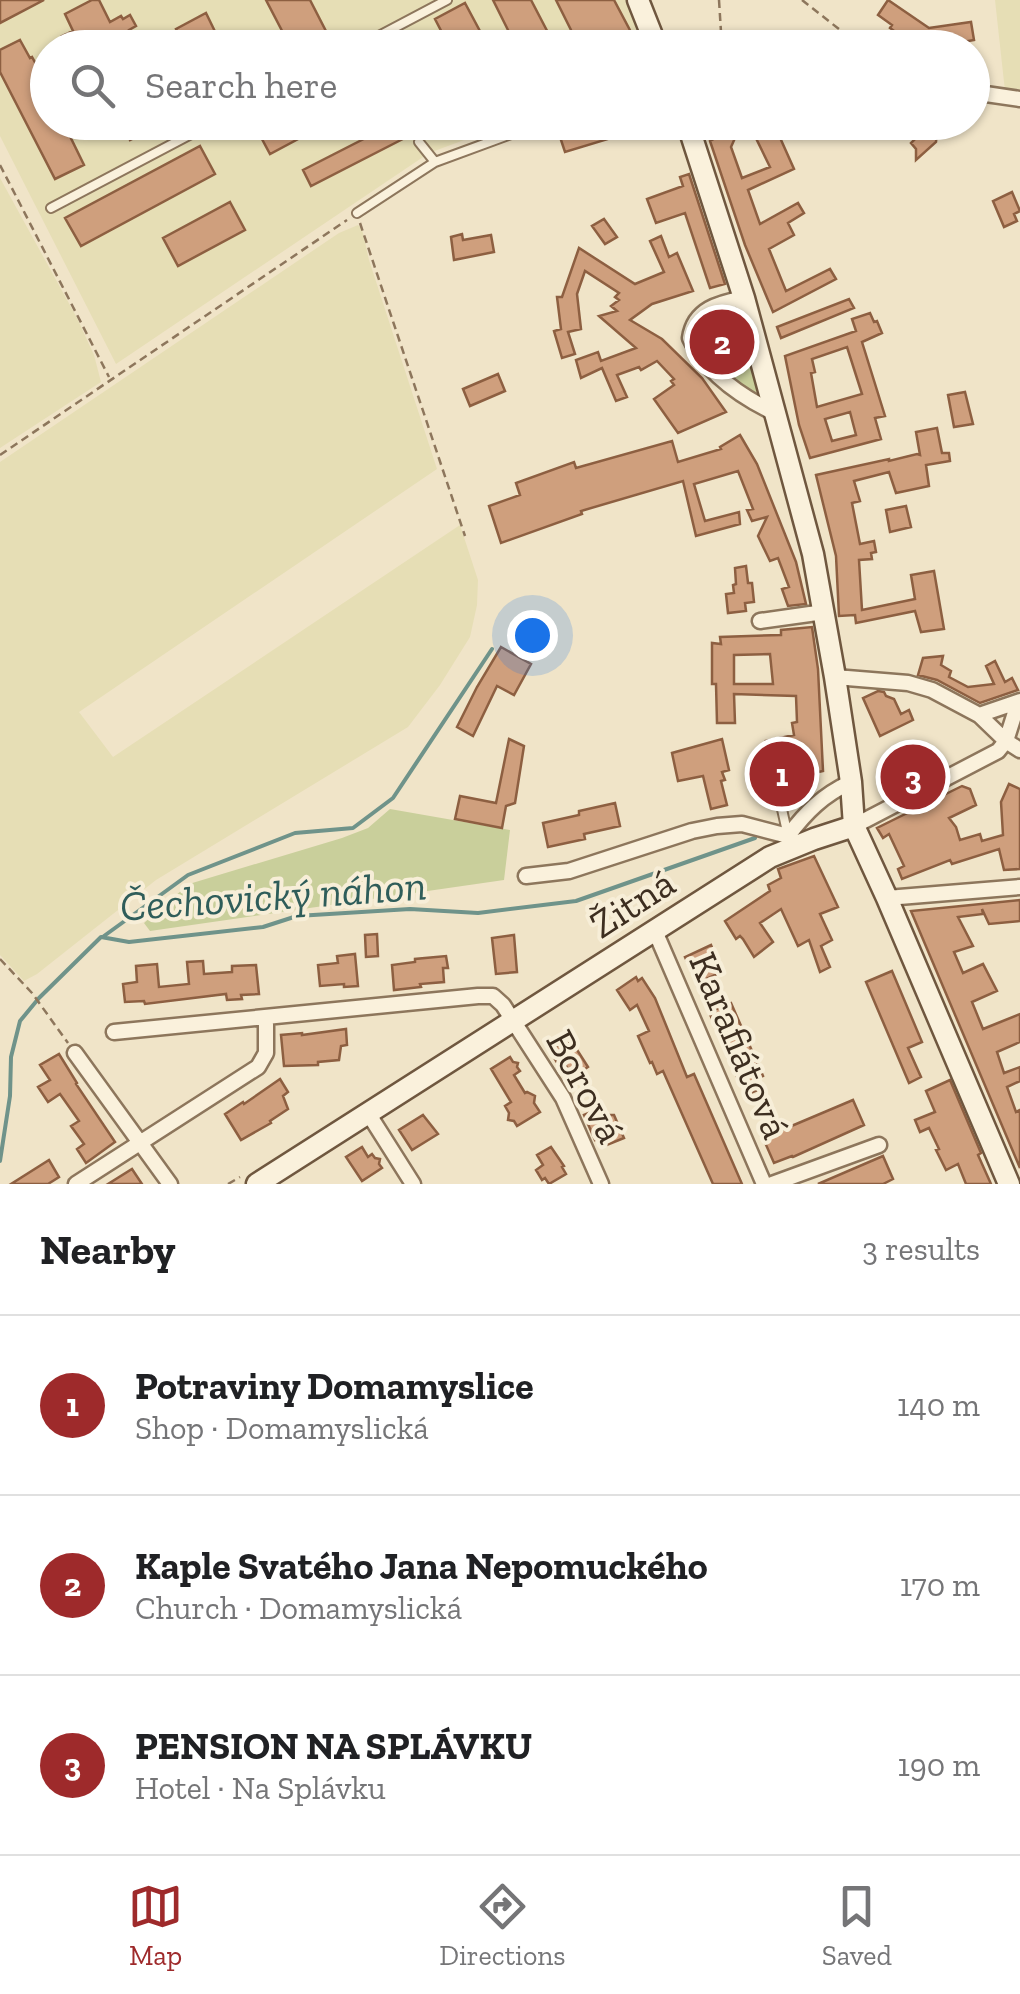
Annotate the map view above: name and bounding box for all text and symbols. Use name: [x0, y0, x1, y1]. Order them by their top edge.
search box: [30, 30, 990, 140]
icon: search: [65, 58, 120, 113]
text: Search here: [145, 62, 337, 108]
pin: 2: [690, 304, 754, 380]
your location: [507, 610, 558, 661]
pin: 1: [750, 736, 814, 812]
pin: 3: [880, 740, 946, 814]
street label: Žitná: [581, 858, 683, 948]
water label: Čechovický náhon: [118, 859, 428, 932]
street label: Karafiátová: [679, 945, 801, 1145]
street label: Borová: [536, 1021, 636, 1151]
text: Nearby: [40, 1224, 176, 1275]
text: 3 results: [862, 1230, 980, 1268]
text: Potraviny Domamyslice: [135, 1363, 534, 1409]
text: 1: [66, 1386, 79, 1424]
text: 140 m: [897, 1386, 980, 1424]
text: Shop · Domamyslická: [135, 1409, 429, 1447]
text: Kaple Svatého Jana Nepomuckého: [135, 1543, 708, 1589]
text: 2: [64, 1566, 81, 1604]
text: 170 m: [900, 1566, 980, 1604]
text: Church · Domamyslická: [135, 1589, 462, 1627]
text: PENSION NA SPLÁVKU: [135, 1723, 532, 1769]
text: 3: [64, 1746, 81, 1784]
text: 190 m: [897, 1746, 980, 1784]
text: Hotel · Na Splávku: [135, 1769, 386, 1807]
tab: Map: [128, 1879, 183, 1972]
tab: Directions: [439, 1879, 566, 1972]
tab: Saved: [822, 1879, 892, 1972]

